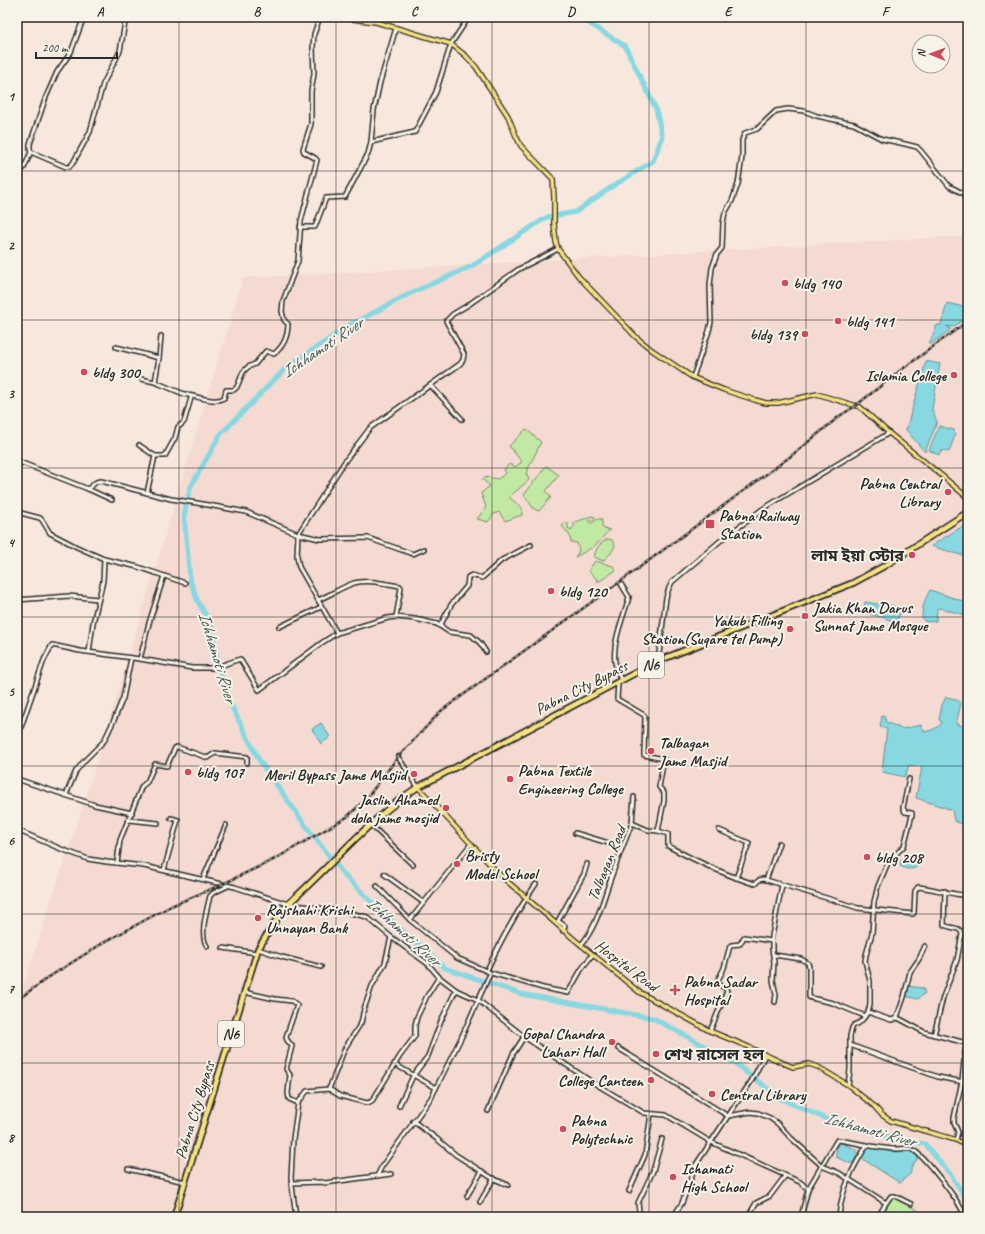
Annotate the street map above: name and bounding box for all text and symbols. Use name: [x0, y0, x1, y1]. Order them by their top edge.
text: A: [97, 4, 105, 20]
text: B: [254, 4, 262, 20]
text: C: [411, 4, 419, 20]
text: D: [567, 4, 576, 20]
text: E: [725, 4, 734, 20]
text: F: [882, 4, 891, 20]
scale bar: [36, 34, 117, 60]
north arrow: [911, 34, 951, 74]
text: 200 m: [42, 40, 69, 56]
text: N: [914, 48, 928, 57]
text: 1: [8, 89, 16, 105]
text: 2: [8, 238, 15, 254]
place label: bldg 140: [793, 274, 842, 294]
marker: bldg 140: [780, 278, 790, 288]
water label: Ichhamoti River: [278, 311, 369, 382]
place label: bldg 141: [846, 312, 895, 332]
marker: bldg 141: [833, 316, 843, 326]
place label: bldg 139: [750, 325, 799, 345]
marker: bldg 139: [800, 329, 810, 339]
place label: bldg 300: [92, 363, 141, 383]
place label: Islamia College: [866, 366, 948, 386]
marker: bldg 300: [79, 367, 89, 377]
marker: Islamia College: [949, 370, 959, 380]
text: 3: [8, 386, 15, 402]
place label: Pabna Central Library: [860, 474, 943, 512]
marker: Pabna Central Library: [943, 487, 953, 497]
place label: Pabna Railway Station: [719, 506, 800, 544]
marker: Pabna Railway Station: [704, 518, 716, 530]
text: 4: [8, 535, 16, 551]
place label: লাম ইয়া স্টোর: [810, 546, 904, 566]
marker: লাম ইয়া স্টোর: [907, 550, 917, 560]
place label: bldg 120: [559, 582, 608, 602]
marker: bldg 120: [546, 586, 556, 596]
place label: Jakia Khan Darus Sunnat Jame Mosque: [812, 598, 929, 636]
water label: Ichhamoti River: [194, 609, 242, 708]
place label: Yakub Filling Station(Suqare tel Pump): [642, 611, 784, 649]
marker: Jakia Khan Darus Sunnat Jame Mosque: [800, 611, 810, 621]
marker: Yakub Filling Station(Suqare tel Pump): [785, 624, 795, 634]
road number: N6: [638, 652, 664, 678]
street label: Pabna City Bypass: [532, 655, 632, 720]
text: 5: [8, 684, 15, 700]
place label: Talbagan Jame Masjid: [658, 733, 729, 771]
marker: Talbagan Jame Masjid: [646, 746, 656, 756]
place label: Pabna Textile Engineering College: [518, 761, 624, 799]
place label: bldg 107: [196, 763, 245, 783]
place label: Meril Bypass Jame Masjid: [264, 765, 409, 785]
marker: bldg 107: [183, 767, 193, 777]
marker: Meril Bypass Jame Masjid: [409, 769, 419, 779]
marker: Pabna Textile Engineering College: [505, 774, 515, 784]
place label: Jaslin Ahamed dola jame mosjid: [350, 790, 441, 828]
marker: Jaslin Ahamed dola jame mosjid: [441, 803, 451, 813]
street label: Talbagan Road: [583, 820, 632, 904]
text: 6: [8, 833, 15, 849]
place label: Bristy Model School: [465, 846, 540, 884]
place label: bldg 208: [875, 848, 924, 868]
marker: bldg 208: [862, 852, 872, 862]
marker: Bristy Model School: [452, 859, 462, 869]
water label: Ichhamoti River: [362, 892, 448, 972]
place label: Rajshahi Krishi Unnayan Bank: [266, 900, 354, 938]
marker: Rajshahi Krishi Unnayan Bank: [253, 913, 263, 923]
street label: Hospital Road: [591, 935, 664, 998]
place label: Pabna Sadar Hospital: [684, 972, 759, 1010]
text: 7: [8, 981, 15, 997]
marker: Pabna Sadar Hospital: [669, 984, 681, 996]
road number: N6: [218, 1021, 244, 1047]
place label: Gopal Chandra Lahari Hall: [522, 1024, 607, 1062]
marker: Gopal Chandra Lahari Hall: [607, 1037, 617, 1047]
place label: শেখ রাসেল হল: [664, 1045, 765, 1065]
marker: শেখ রাসেল হল: [651, 1049, 661, 1059]
street label: Pabna City Bypass: [171, 1058, 220, 1162]
place label: College Canteen: [558, 1071, 645, 1091]
marker: College Canteen: [646, 1075, 656, 1085]
place label: Central Library: [720, 1085, 807, 1105]
marker: Central Library: [707, 1089, 717, 1099]
water label: Ichhamoti River: [822, 1107, 921, 1152]
place label: Pabna Polytechnic: [571, 1111, 633, 1149]
marker: Pabna Polytechnic: [558, 1124, 568, 1134]
text: 8: [8, 1130, 16, 1146]
place label: Ichamati High School: [681, 1159, 750, 1197]
marker: Ichamati High School: [668, 1172, 678, 1182]

